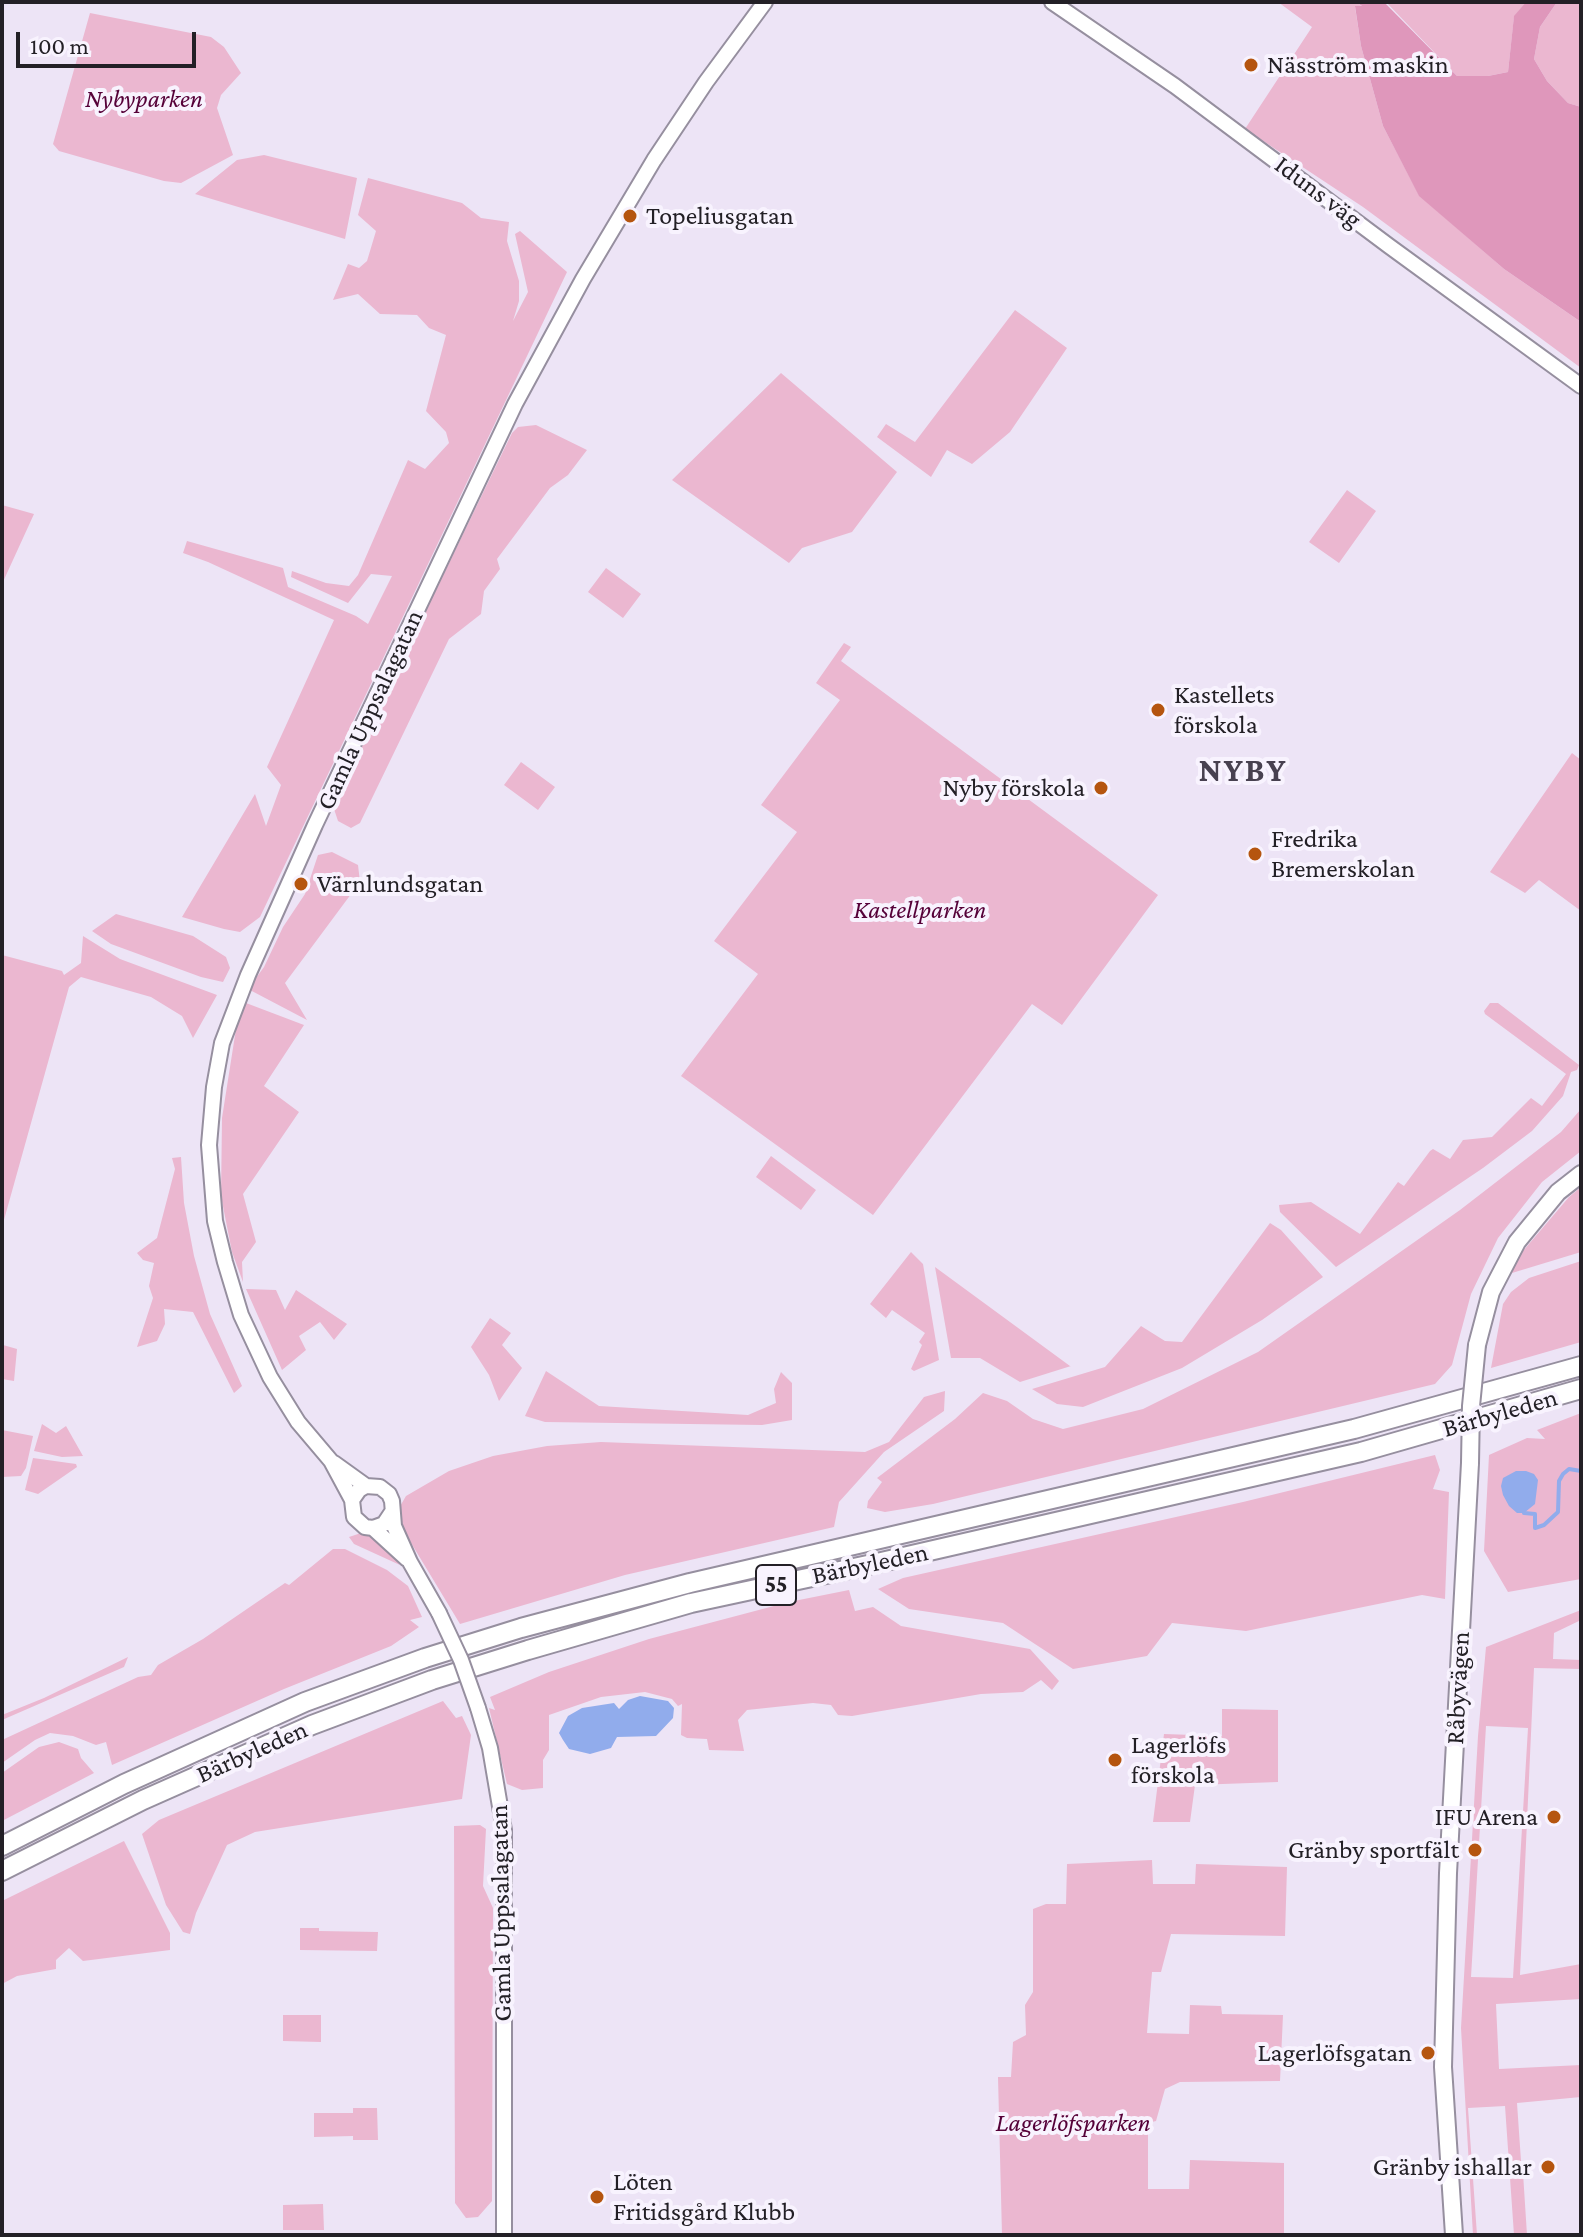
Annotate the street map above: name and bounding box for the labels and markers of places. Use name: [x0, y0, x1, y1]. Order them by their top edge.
place label: Näsström maskin: [1267, 49, 1449, 81]
marker: Näsström maskin: [1242, 56, 1260, 74]
place label: Topeliusgatan: [646, 200, 794, 232]
marker: Topeliusgatan: [621, 207, 639, 225]
place label: Kastellets förskola: [1174, 679, 1274, 740]
marker: Kastellets förskola: [1149, 701, 1167, 719]
place label: Nyby förskola: [942, 772, 1085, 804]
marker: Nyby förskola: [1092, 779, 1110, 797]
place label: Fredrika Bremerskolan: [1271, 823, 1415, 884]
marker: Fredrika Bremerskolan: [1246, 845, 1264, 863]
place label: Värnlundsgatan: [317, 868, 483, 900]
marker: Värnlundsgatan: [292, 875, 310, 893]
place label: Lagerlöfs förskola: [1131, 1729, 1226, 1790]
marker: Lagerlöfs förskola: [1106, 1751, 1124, 1769]
place label: IFU Arena: [1435, 1801, 1538, 1833]
marker: IFU Arena: [1545, 1808, 1563, 1826]
place label: Gränby sportfält: [1288, 1834, 1459, 1866]
marker: Gränby sportfält: [1466, 1841, 1484, 1859]
place label: Lagerlöfsgatan: [1258, 2037, 1412, 2069]
marker: Lagerlöfsgatan: [1419, 2044, 1437, 2062]
place label: Gränby ishallar: [1373, 2151, 1532, 2183]
marker: Gränby ishallar: [1539, 2158, 1557, 2176]
place label: Löten Fritidsgård Klubb: [613, 2166, 795, 2228]
marker: Löten Fritidsgård Klubb: [588, 2188, 606, 2206]

